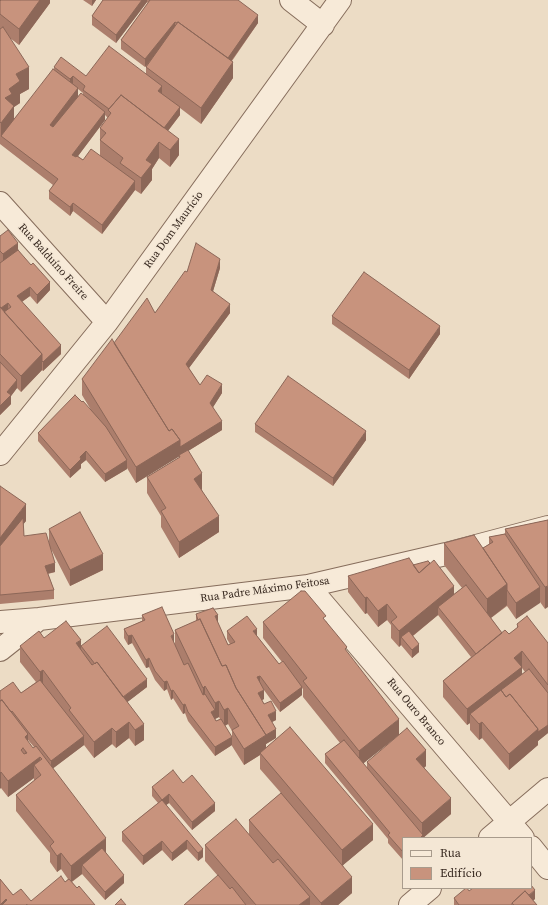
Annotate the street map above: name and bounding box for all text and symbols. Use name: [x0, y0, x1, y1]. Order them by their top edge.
street label: Rua Dom Maurício: [142, 189, 206, 271]
street label: Rua Balduíno Freire: [15, 221, 91, 303]
street label: Rua Padre Máximo Feitosa: [200, 574, 330, 606]
street label: Rua Ouro Branco: [384, 676, 448, 748]
legend: [402, 837, 532, 889]
text: Rua: [440, 845, 461, 861]
text: Edifício: [440, 865, 482, 881]

